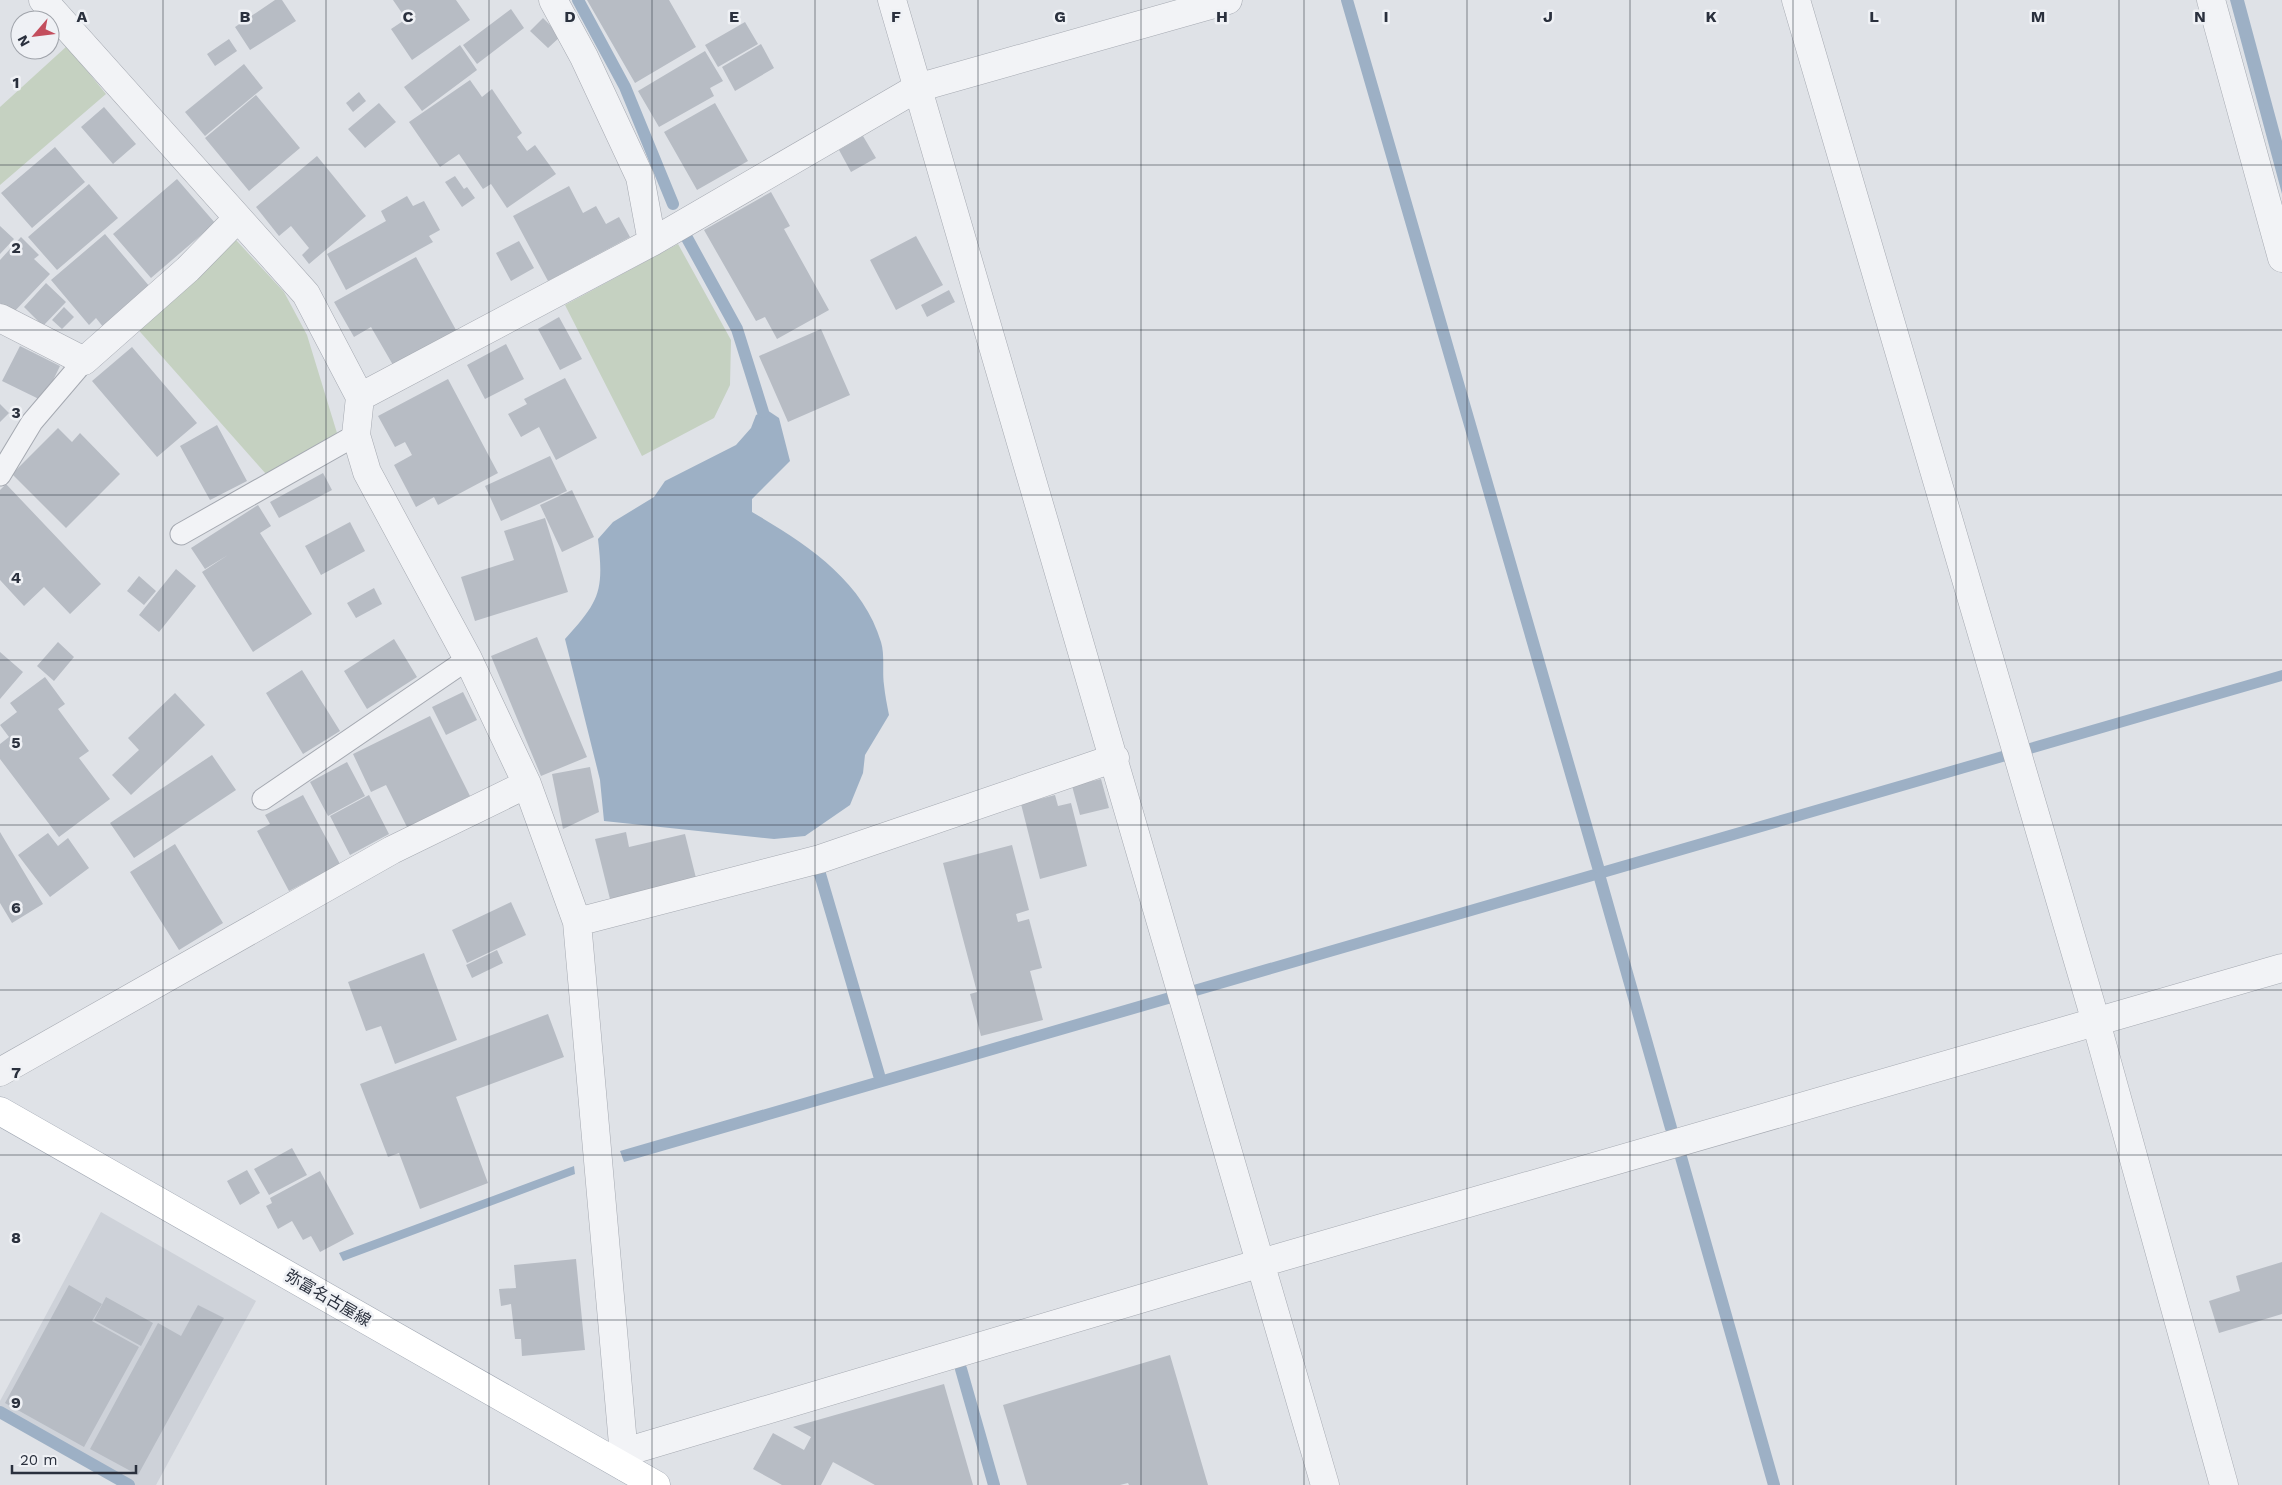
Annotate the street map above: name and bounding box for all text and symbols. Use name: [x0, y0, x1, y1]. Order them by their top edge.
text: A: [77, 7, 88, 26]
text: B: [240, 7, 251, 26]
text: C: [403, 7, 414, 26]
text: D: [564, 7, 576, 26]
text: E: [729, 7, 739, 26]
text: F: [891, 7, 901, 26]
text: G: [1054, 7, 1066, 26]
text: H: [1216, 7, 1228, 26]
text: I: [1383, 7, 1389, 26]
text: J: [1543, 7, 1553, 26]
text: K: [1705, 7, 1717, 26]
text: L: [1869, 7, 1879, 26]
text: M: [2031, 7, 2045, 26]
text: N: [2194, 7, 2206, 26]
north arrow: [10, 10, 60, 60]
text: N: [14, 33, 33, 49]
text: 1: [13, 73, 19, 92]
text: 2: [11, 238, 21, 257]
text: 3: [11, 403, 21, 422]
text: 4: [11, 568, 21, 587]
text: 5: [11, 733, 21, 752]
text: 6: [11, 898, 21, 917]
text: 7: [11, 1063, 21, 1082]
text: 8: [11, 1228, 21, 1247]
street label: 弥富名古屋線: [282, 1266, 374, 1330]
text: 9: [11, 1393, 21, 1412]
scale bar: [12, 1442, 136, 1474]
text: 20 m: [20, 1451, 58, 1469]

